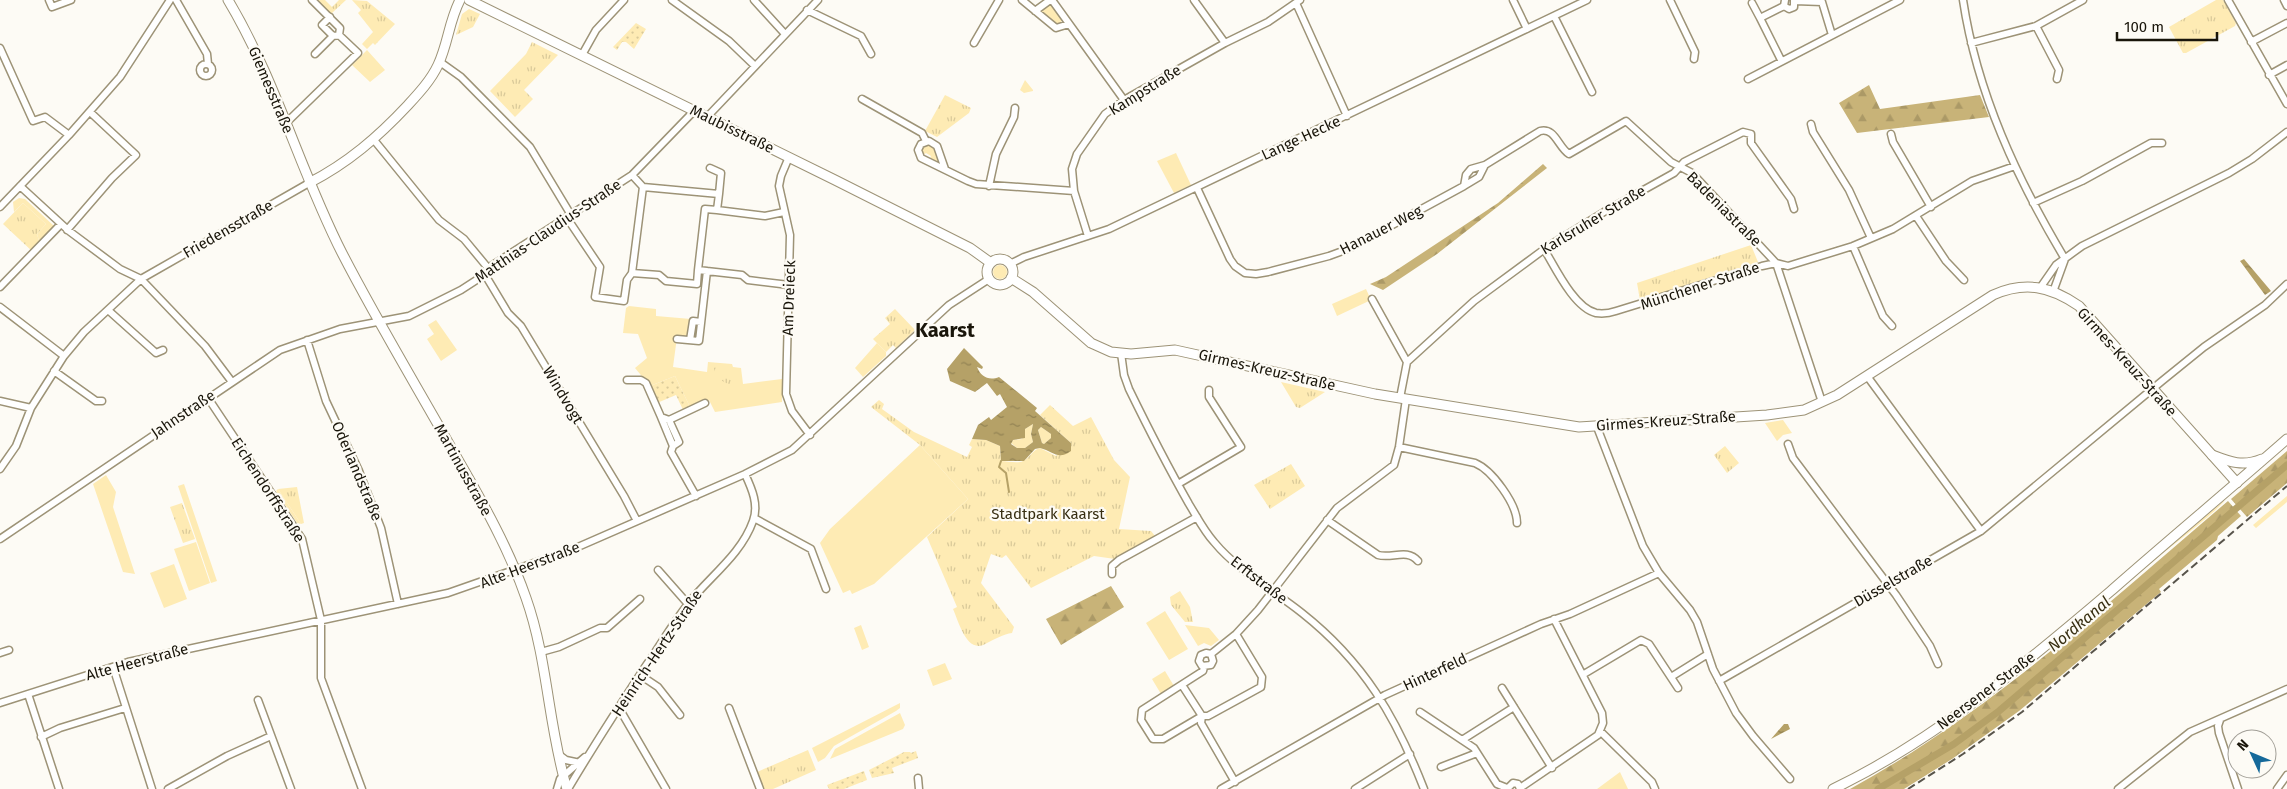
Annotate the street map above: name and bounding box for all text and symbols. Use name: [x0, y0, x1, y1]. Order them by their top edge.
scale bar: [2117, 10, 2217, 42]
text: 100 m: [2124, 18, 2164, 36]
street label: Giemesstraße: [245, 44, 297, 136]
street label: Kampstraße: [1106, 61, 1184, 119]
street label: Maubisstraße: [687, 101, 777, 157]
street label: Lange Hecke: [1259, 112, 1343, 164]
street label: Badeniastraße: [1683, 168, 1765, 250]
street label: Matthias-Claudius-Straße: [472, 175, 624, 287]
street label: Karlsruher Straße: [1537, 182, 1649, 258]
street label: Friedensstraße: [180, 196, 276, 262]
street label: Hanauer Weg: [1337, 201, 1425, 258]
street label: Münchener Straße: [1638, 258, 1762, 314]
street label: Am Dreieck: [779, 259, 799, 336]
street label: Girmes-Kreuz-Straße: [2073, 304, 2181, 420]
district label: Kaarst: [915, 318, 975, 342]
street label: Girmes-Kreuz-Straße: [1197, 345, 1337, 395]
street label: Windvogt: [539, 363, 587, 427]
street label: Jahnstraße: [148, 386, 218, 442]
street label: Girmes-Kreuz-Straße: [1596, 407, 1736, 435]
street label: Oderlandstraße: [328, 418, 386, 524]
street label: Martinusstraße: [430, 421, 496, 519]
street label: Eichendorffstraße: [227, 434, 309, 546]
park label: Stadtpark Kaarst: [991, 505, 1105, 523]
street label: Alte Heerstraße: [478, 538, 582, 592]
street label: Düsselstraße: [1851, 551, 1935, 611]
street label: Erftstraße: [1227, 552, 1291, 608]
street label: Heinrich-Hertz-Straße: [608, 586, 706, 720]
water label: Nordkanal: [2044, 592, 2114, 656]
street label: Alte Heerstraße: [84, 640, 190, 684]
street label: Neersener Straße: [1933, 648, 2039, 734]
street label: Hinterfeld: [1400, 649, 1470, 695]
north arrow: [2227, 729, 2277, 779]
text: N: [2234, 736, 2252, 755]

